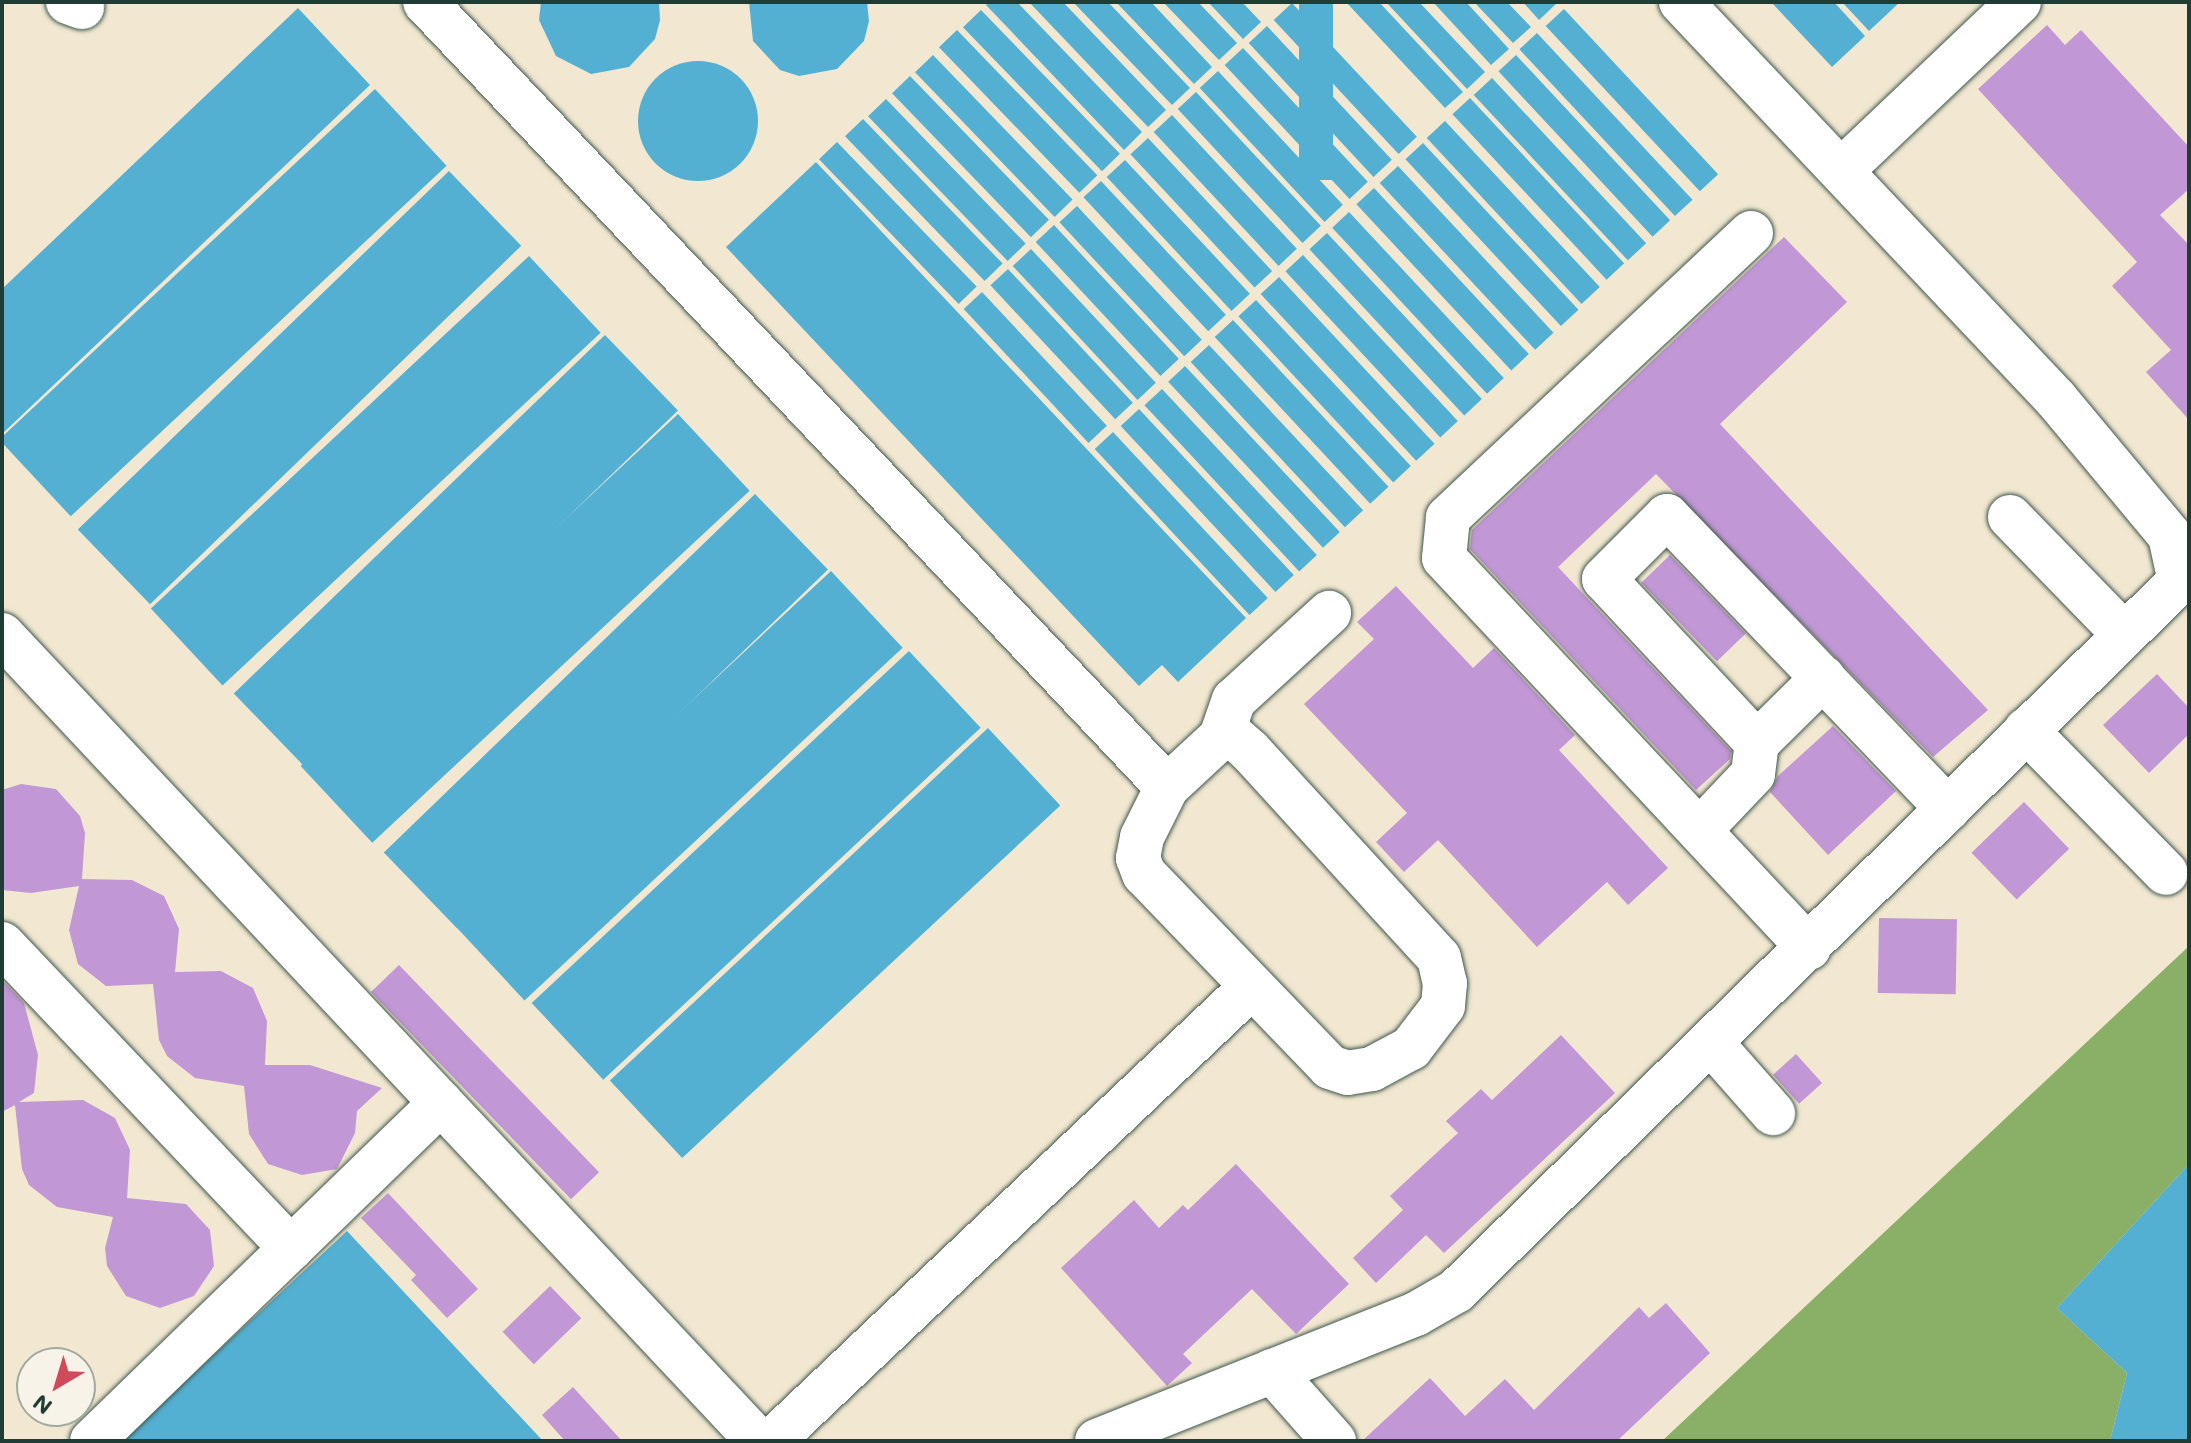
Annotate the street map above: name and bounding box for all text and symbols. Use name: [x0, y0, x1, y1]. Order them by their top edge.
north arrow: [16, 1347, 96, 1427]
text: N: [27, 1388, 58, 1421]

